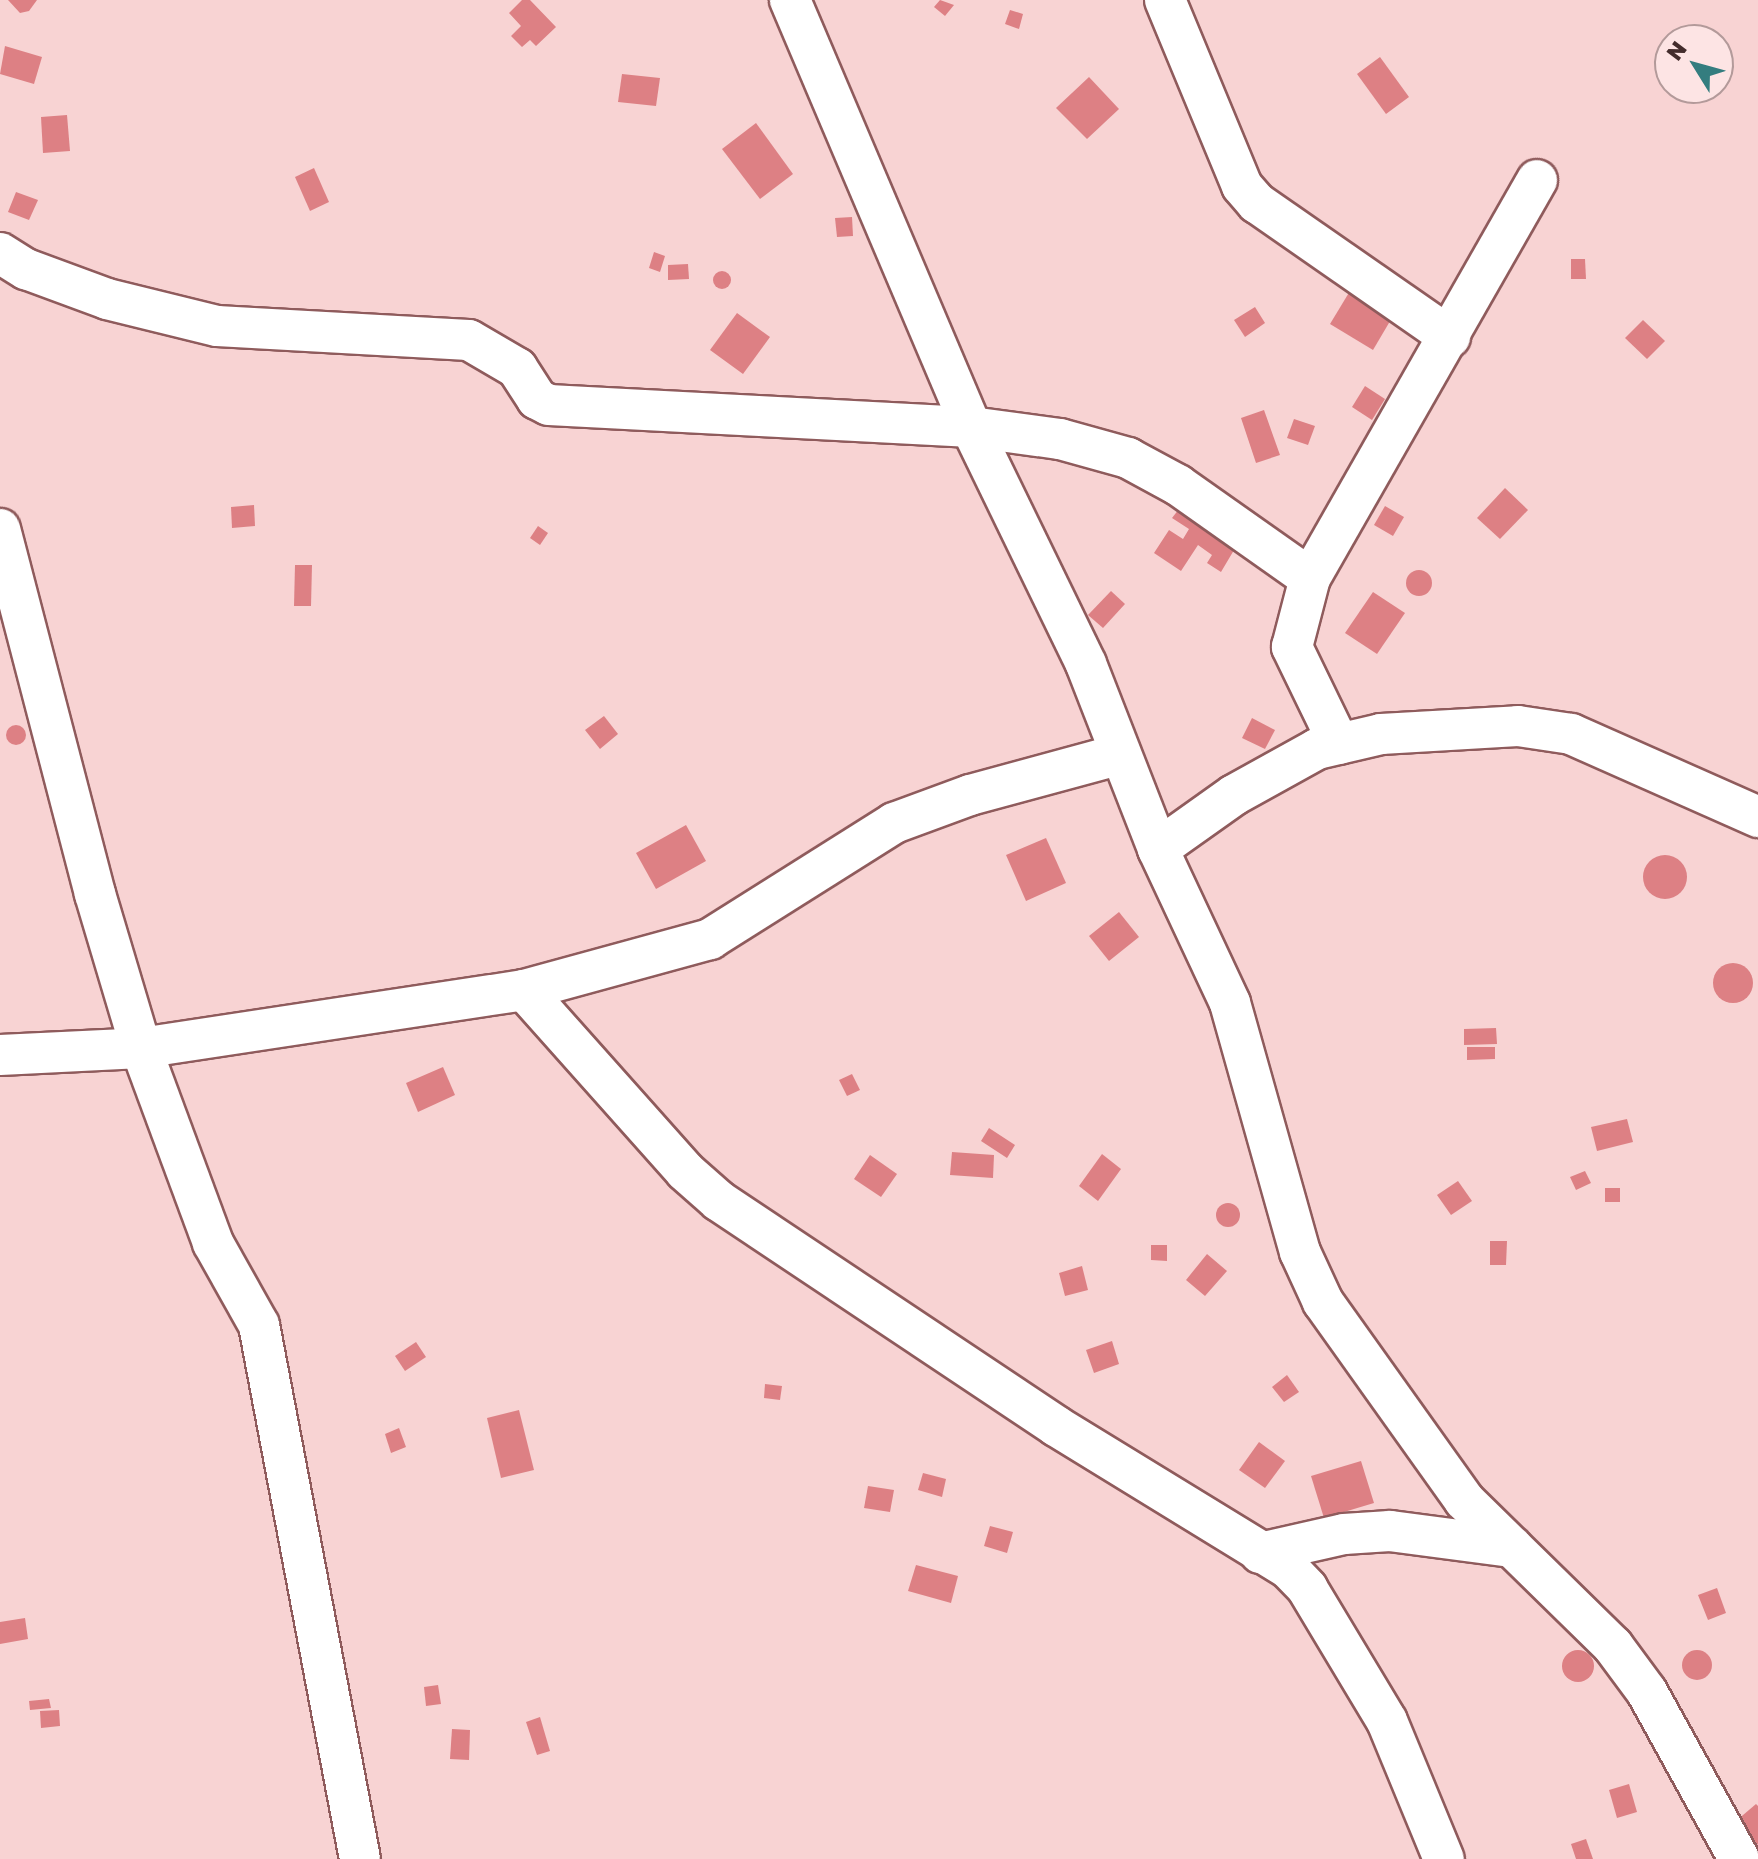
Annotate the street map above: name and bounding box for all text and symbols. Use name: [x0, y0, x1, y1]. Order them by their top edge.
north arrow: [1654, 24, 1734, 104]
text: N: [1660, 36, 1692, 65]

